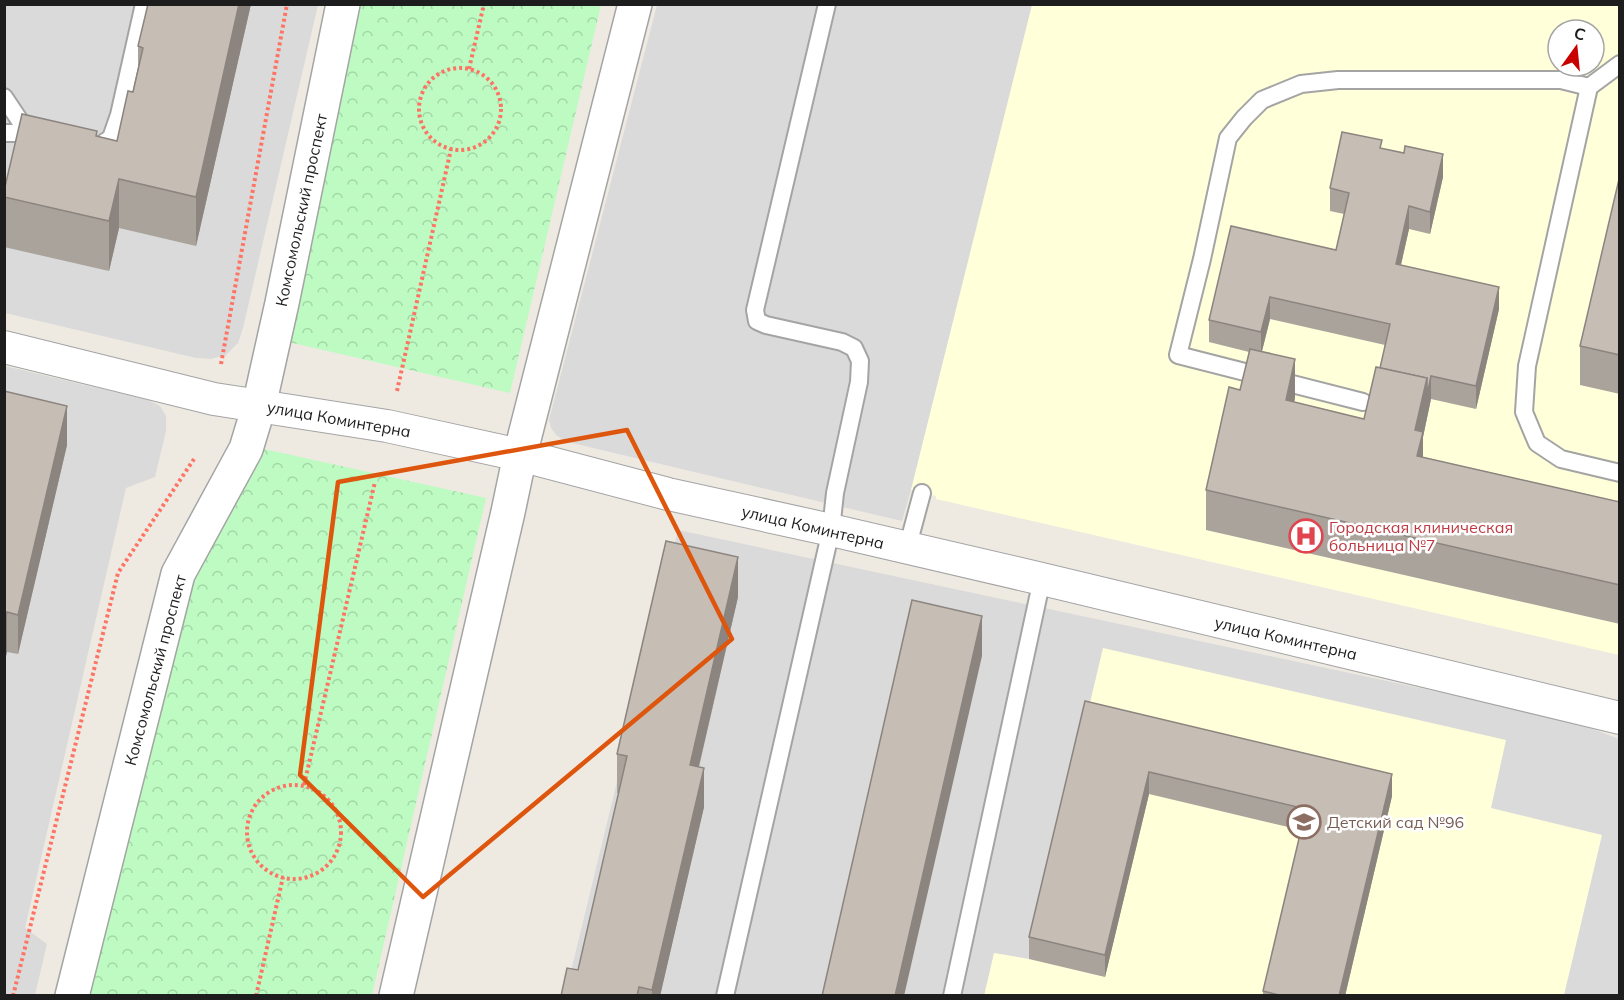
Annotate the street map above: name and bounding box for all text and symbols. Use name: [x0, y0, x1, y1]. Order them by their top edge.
north arrow: [1546, 18, 1606, 78]
text: С: [1572, 22, 1588, 45]
street label: Комсомольский проспект: [271, 111, 331, 308]
street label: улица Коминтерна: [266, 397, 412, 441]
street label: улица Коминтерна: [740, 501, 886, 553]
place label: Городская клиническая больница №7: [1329, 517, 1513, 555]
hospital icon: Городская клиническая больница №7: [1288, 518, 1324, 554]
street label: Комсомольский проспект: [120, 572, 190, 768]
street label: улица Коминтерна: [1213, 612, 1359, 664]
school or university icon: Детский сад №96: [1286, 804, 1322, 840]
place label: Детский сад №96: [1327, 812, 1464, 832]

